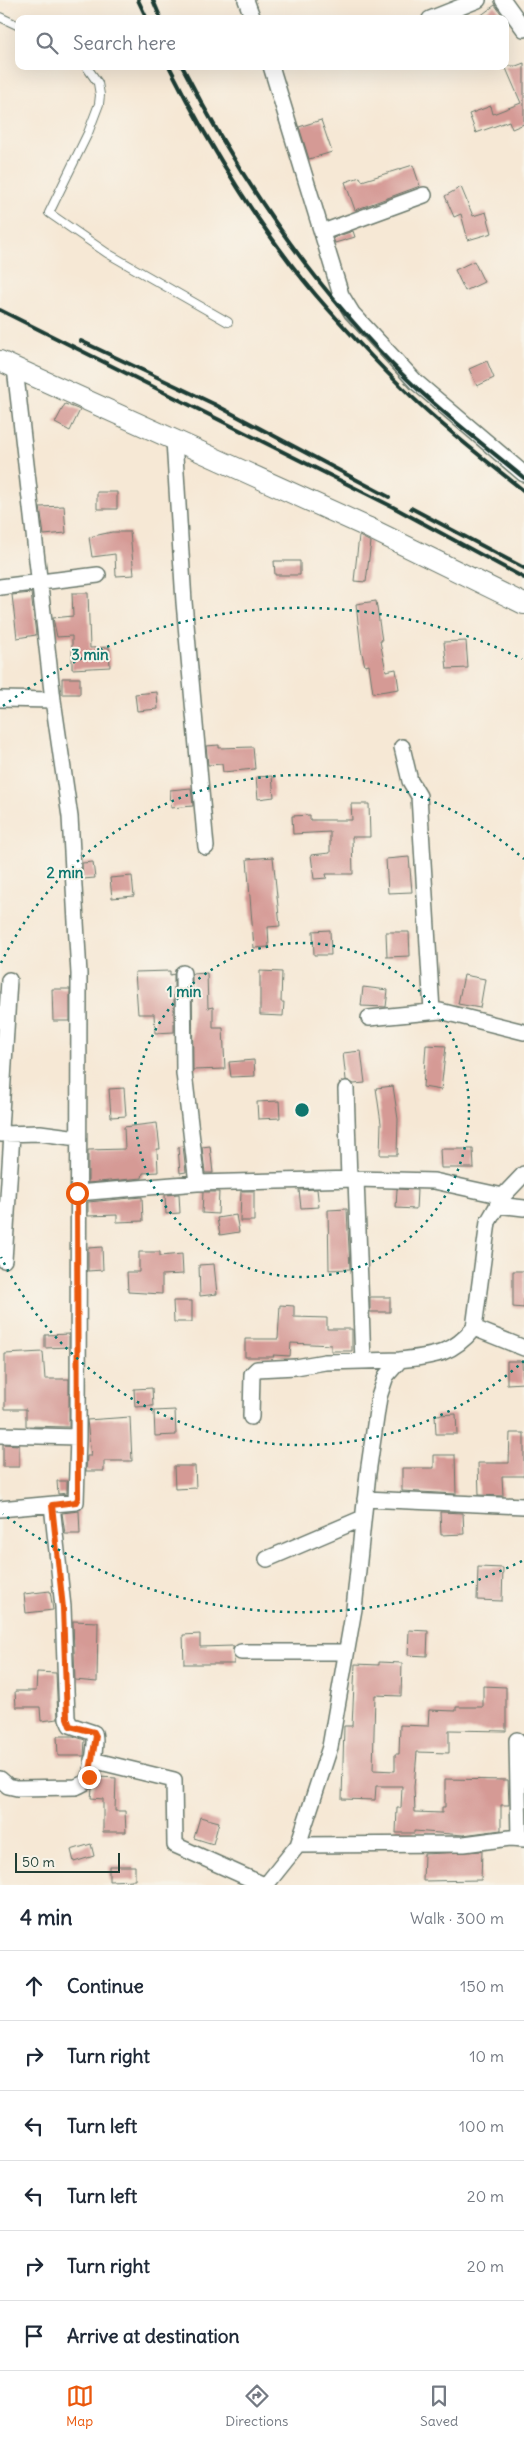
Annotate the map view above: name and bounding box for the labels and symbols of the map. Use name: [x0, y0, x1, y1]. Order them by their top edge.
text: 3 min: [71, 645, 109, 664]
text: 2 min: [47, 863, 84, 882]
text: 1 min: [167, 982, 202, 1001]
centre of rings: [293, 1101, 311, 1119]
route start: [66, 1182, 89, 1205]
route end: [78, 1766, 101, 1789]
scale bar: [15, 1850, 120, 1873]

